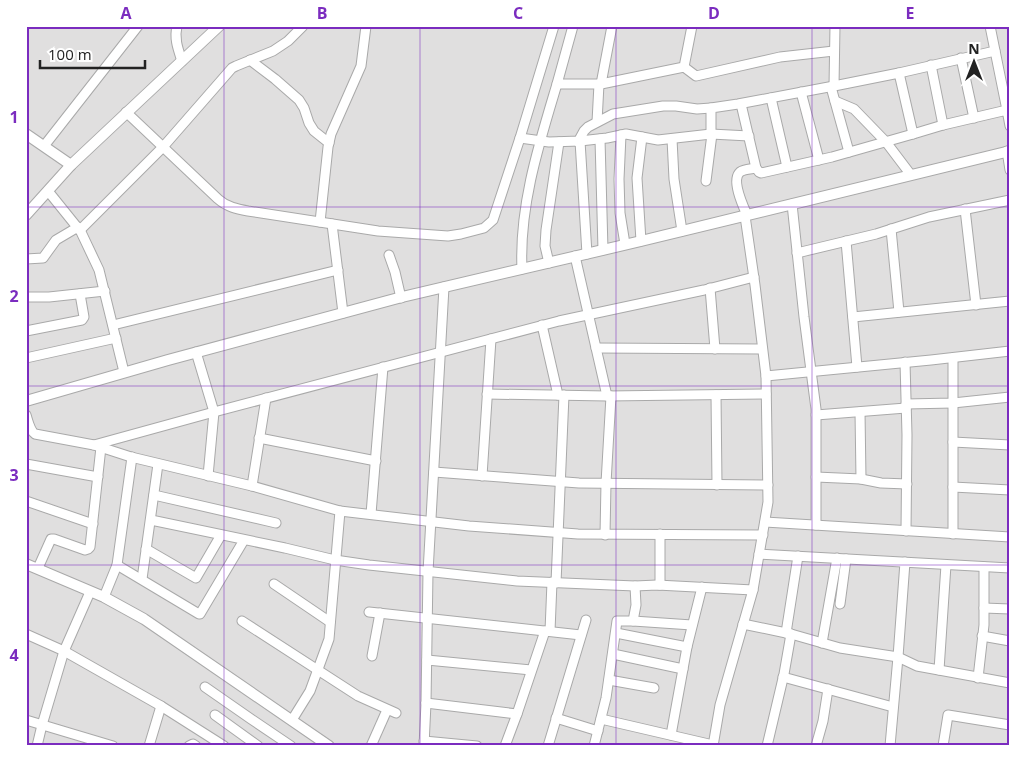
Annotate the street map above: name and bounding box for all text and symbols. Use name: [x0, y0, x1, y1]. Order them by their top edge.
text: A: [120, 2, 132, 24]
text: B: [317, 2, 327, 24]
text: C: [513, 2, 523, 24]
text: D: [708, 2, 720, 24]
text: E: [906, 2, 915, 24]
scale bar: [40, 38, 145, 70]
north arrow: [948, 38, 998, 88]
text: N: [968, 39, 980, 58]
text: 100 m: [48, 44, 92, 64]
text: 1: [9, 106, 19, 128]
text: 2: [9, 285, 19, 307]
text: 3: [9, 464, 19, 486]
text: 4: [9, 644, 19, 666]

